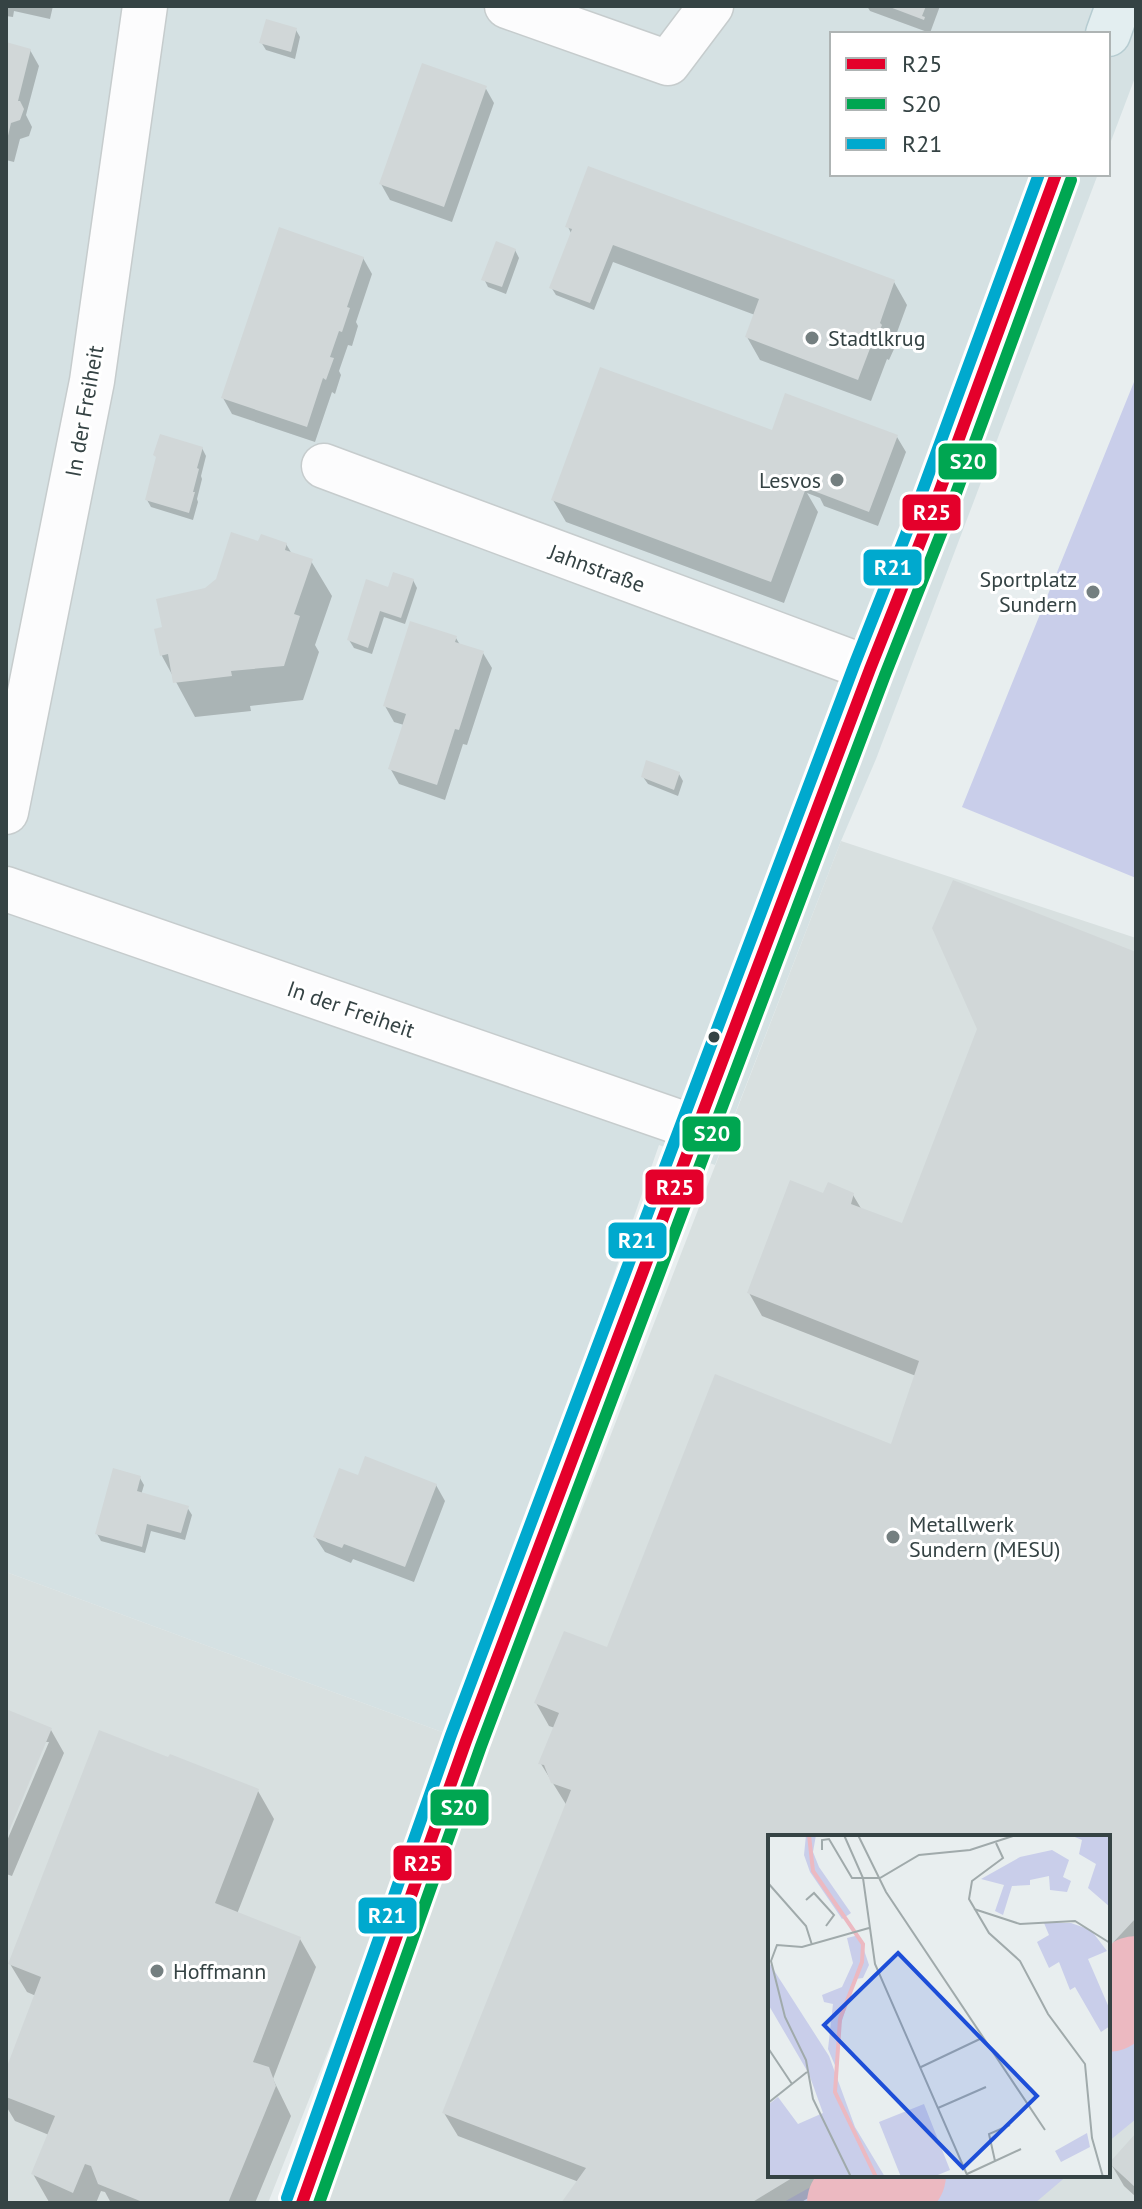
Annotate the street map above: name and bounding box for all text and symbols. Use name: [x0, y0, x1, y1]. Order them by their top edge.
legend: [830, 32, 1110, 176]
text: R25: [902, 48, 942, 79]
text: S20: [902, 88, 941, 119]
text: R21: [902, 128, 942, 159]
place label: Stadtlkrug: [828, 324, 925, 352]
marker: Stadtlkrug: [803, 329, 821, 347]
street label: In der Freiheit: [59, 342, 109, 479]
line badge: S20: [937, 442, 998, 481]
text: S20: [950, 447, 986, 475]
place label: Lesvos: [759, 466, 821, 494]
marker: Lesvos: [828, 471, 846, 489]
line badge: R25: [901, 493, 962, 532]
text: R25: [913, 498, 951, 526]
street label: Jahnstraße: [544, 537, 649, 598]
line badge: R21: [862, 548, 923, 587]
text: R21: [874, 553, 912, 581]
place label: Sportplatz Sundern: [979, 565, 1077, 618]
marker: Sportplatz Sundern: [1084, 583, 1102, 601]
street label: In der Freiheit: [283, 974, 419, 1044]
unlabelled marker: [706, 1029, 722, 1045]
line badge: S20: [681, 1115, 742, 1153]
text: S20: [694, 1119, 730, 1147]
line badge: R25: [644, 1168, 705, 1206]
text: R25: [656, 1173, 694, 1201]
line badge: R21: [607, 1221, 668, 1260]
text: R21: [618, 1226, 656, 1254]
place label: Metallwerk Sundern (MESU): [909, 1510, 1061, 1563]
marker: Metallwerk Sundern (MESU): [884, 1528, 902, 1546]
line badge: S20: [429, 1788, 490, 1827]
text: S20: [441, 1793, 477, 1821]
inset map: [768, 1835, 1110, 2177]
line badge: R25: [392, 1844, 453, 1882]
text: R25: [404, 1849, 442, 1877]
line badge: R21: [357, 1896, 418, 1935]
text: R21: [368, 1901, 406, 1929]
place label: Hoffmann: [173, 1957, 266, 1985]
marker: Hoffmann: [148, 1962, 166, 1980]

